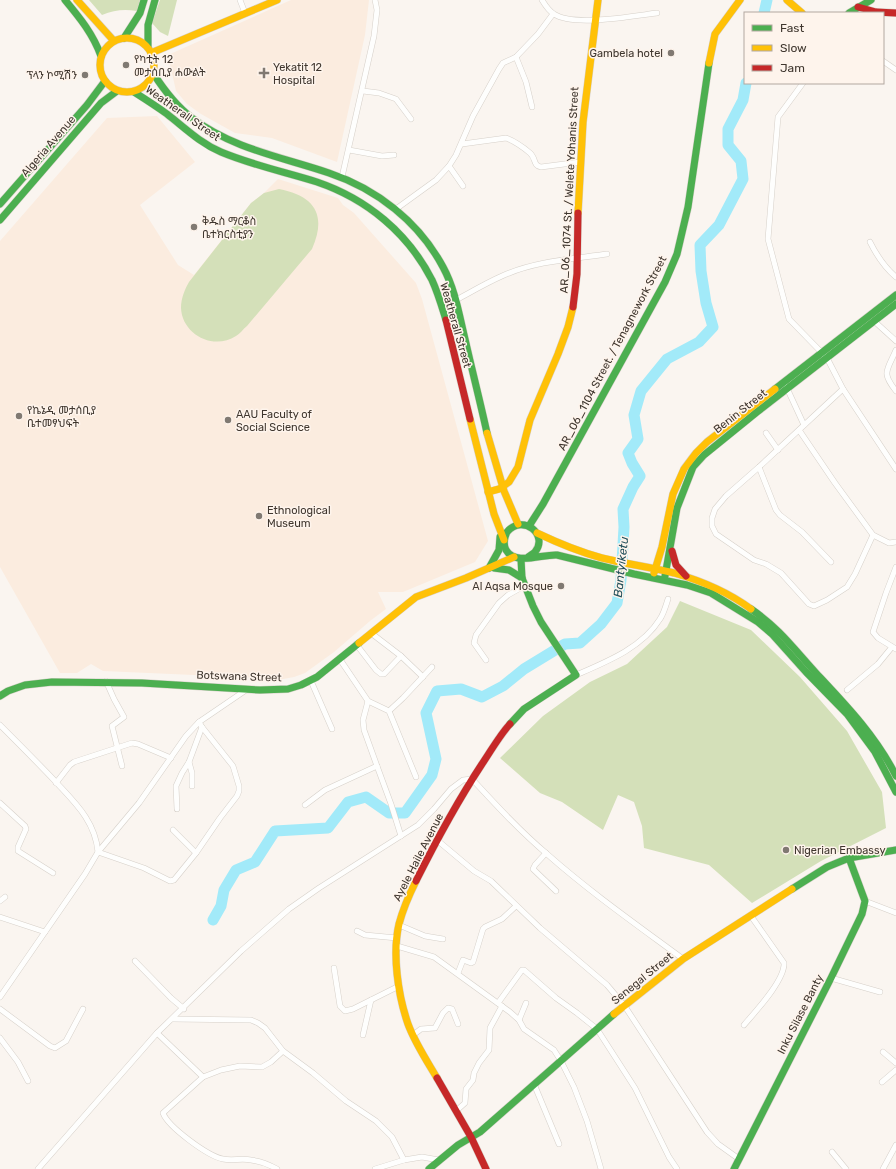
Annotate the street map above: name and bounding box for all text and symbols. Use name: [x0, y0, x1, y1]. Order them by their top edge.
legend: [744, 12, 884, 84]
text: Fast: [780, 21, 804, 35]
text: Slow: [780, 41, 807, 55]
place label: Gambela hotel: [589, 47, 663, 60]
marker: Gambela hotel: [666, 48, 676, 58]
place label: የካቲት 12 መታሰቢያ ሐውልት: [134, 53, 206, 79]
marker: የካቲት 12 መታሰቢያ ሐውልት: [121, 60, 131, 70]
place label: Yekatit 12 Hospital: [273, 61, 322, 87]
text: Jam: [780, 61, 805, 75]
marker: Yekatit 12 Hospital: [258, 67, 270, 79]
place label: ፕላን ኮሚሽን: [26, 69, 78, 82]
marker: ፕላን ኮሚሽን: [80, 70, 90, 80]
street label: Weatherall Street: [143, 83, 223, 144]
street label: AR_06_1074 St. / Welete Yohanis Street: [558, 86, 581, 294]
street label: Algeria Avenue: [18, 113, 78, 180]
place label: ቅዱስ ማርቆስ ቤተክርስቲያን: [202, 215, 256, 241]
marker: ቅዱስ ማርቆስ ቤተክርስቲያን: [189, 222, 199, 232]
street label: AR_06_1104 Street. / Tenagnework Street: [555, 253, 670, 453]
street label: Weatherall Street: [437, 281, 474, 370]
street label: Benin Street: [711, 386, 770, 436]
place label: የኬኔዲ መታሰቢያ ቤተመፃህፍት: [27, 404, 96, 430]
place label: AAU Faculty of Social Science: [236, 408, 313, 434]
marker: የኬኔዲ መታሰቢያ ቤተመፃህፍት: [14, 411, 24, 421]
marker: AAU Faculty of Social Science: [223, 415, 233, 425]
place label: Ethnological Museum: [267, 504, 331, 530]
marker: Ethnological Museum: [254, 511, 264, 521]
water label: Bantyiketu: [611, 536, 631, 598]
place label: Al Aqsa Mosque: [472, 580, 553, 593]
marker: Al Aqsa Mosque: [556, 581, 566, 591]
street label: Botswana Street: [196, 669, 283, 685]
street label: Ayele Haile Avenue: [391, 811, 446, 903]
place label: Nigerian Embassy: [794, 844, 885, 857]
marker: Nigerian Embassy: [781, 845, 791, 855]
street label: Senegal Street: [609, 949, 676, 1007]
street label: Inku Silase Banty: [775, 972, 826, 1056]

